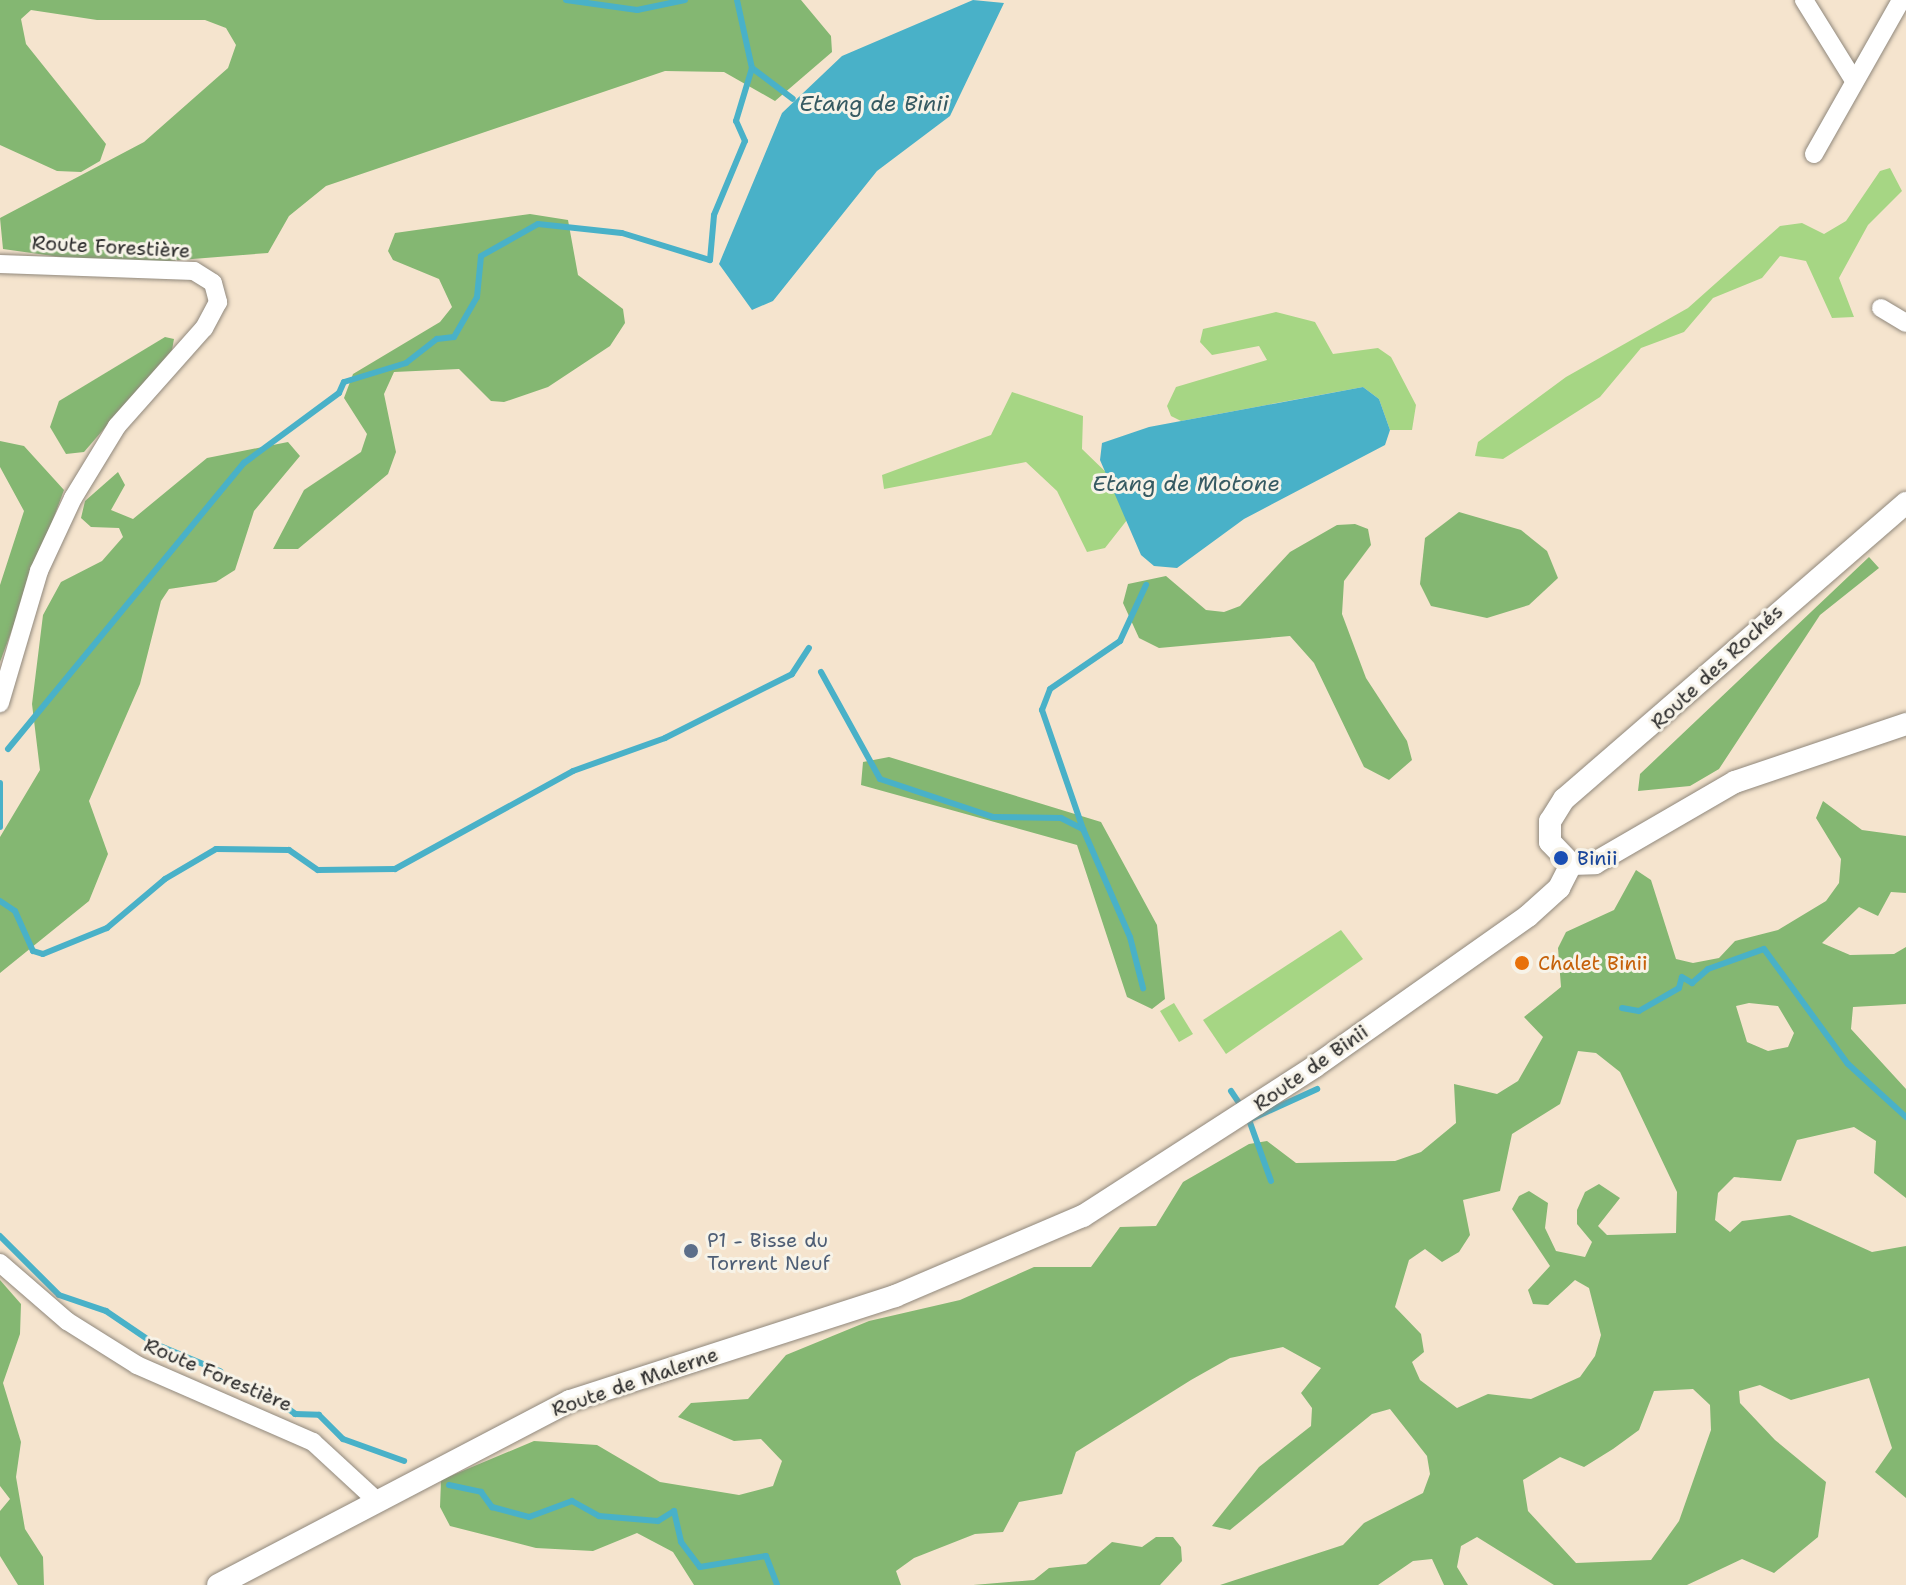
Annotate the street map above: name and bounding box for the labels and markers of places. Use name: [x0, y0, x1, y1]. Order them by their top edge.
place label: Binii: [1577, 846, 1618, 870]
marker: Binii: [1552, 849, 1570, 867]
place label: Chalet Binii: [1538, 951, 1648, 975]
marker: Chalet Binii: [1513, 954, 1531, 972]
place label: P1 - Bisse du Torrent Neuf: [707, 1228, 830, 1275]
marker: P1 - Bisse du Torrent Neuf: [682, 1242, 700, 1260]

